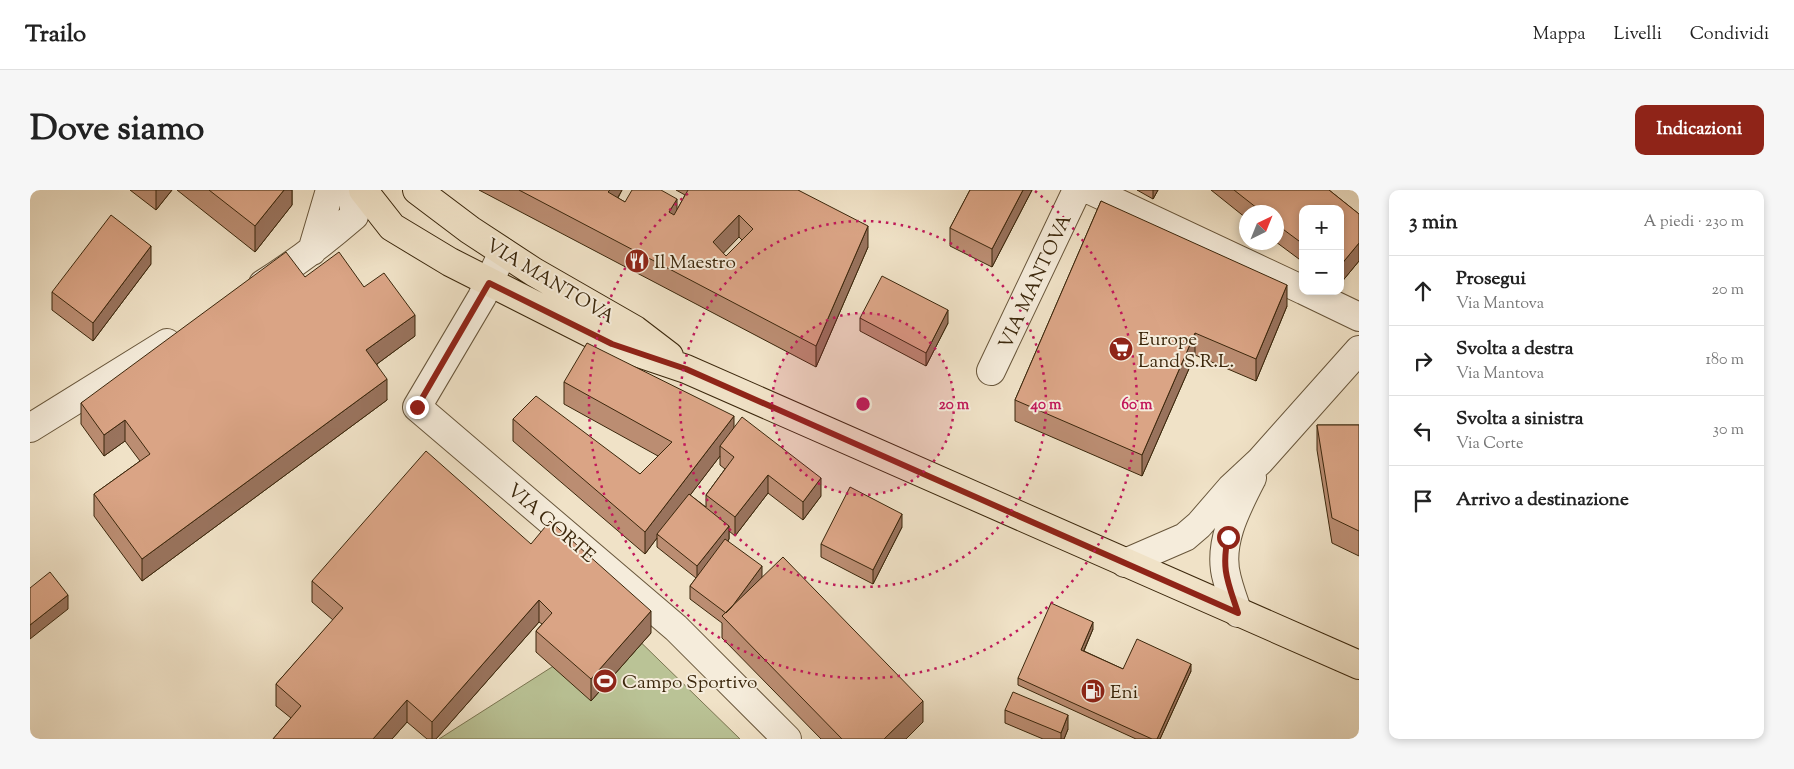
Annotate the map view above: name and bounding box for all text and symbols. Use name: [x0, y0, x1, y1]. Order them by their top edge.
text: Trailo: [25, 18, 86, 52]
text: Mappa: [1533, 22, 1586, 48]
text: Livelli: [1614, 22, 1662, 48]
text: Condividi: [1690, 22, 1769, 48]
text: Dove siamo: [30, 105, 204, 156]
button: Indicazioni: [1635, 105, 1764, 155]
north arrow: [1239, 205, 1284, 250]
map controls: [1299, 205, 1344, 295]
button: +: [1299, 205, 1344, 250]
text: 3 min: [1409, 208, 1458, 238]
street label: VIA MANTOVA: [993, 210, 1080, 354]
text: A piedi · 230 m: [1643, 211, 1744, 234]
street label: VIA MANTOVA: [480, 233, 620, 332]
restaurant icon: Il Maestro: [624, 248, 650, 274]
place label: Il Maestro: [654, 250, 736, 277]
button: −: [1299, 250, 1344, 295]
text: Prosegui: [1456, 266, 1526, 293]
icon: ahead: [1409, 277, 1437, 305]
text: 20 m: [1711, 279, 1744, 302]
text: Via Mantova: [1456, 293, 1544, 316]
place label: Europe Land S.R.L.: [1138, 327, 1234, 376]
supermarket icon: Europe Land S.R.L.: [1108, 336, 1134, 362]
text: Svolta a destra: [1456, 336, 1573, 363]
icon: right: [1409, 347, 1437, 375]
text: 180 m: [1705, 349, 1744, 372]
text: Via Mantova: [1456, 363, 1544, 386]
centre of rings: [854, 395, 872, 413]
text: 20 m: [939, 395, 970, 416]
text: 40 m: [1030, 395, 1062, 416]
text: 60 m: [1122, 395, 1153, 416]
route end: [406, 396, 429, 419]
text: Svolta a sinistra: [1456, 406, 1584, 433]
icon: left: [1409, 417, 1437, 445]
text: 30 m: [1713, 419, 1744, 442]
text: Via Corte: [1456, 433, 1523, 456]
street label: VIA CORTE: [500, 478, 601, 570]
icon: arrive: [1409, 487, 1437, 515]
text: Arrivo a destinazione: [1456, 487, 1629, 514]
route start: [1217, 526, 1240, 549]
sports icon: Campo Sportivo: [592, 668, 618, 694]
place label: Campo Sportivo: [622, 670, 757, 697]
fuel station icon: Eni: [1080, 678, 1106, 704]
place label: Eni: [1110, 680, 1138, 707]

